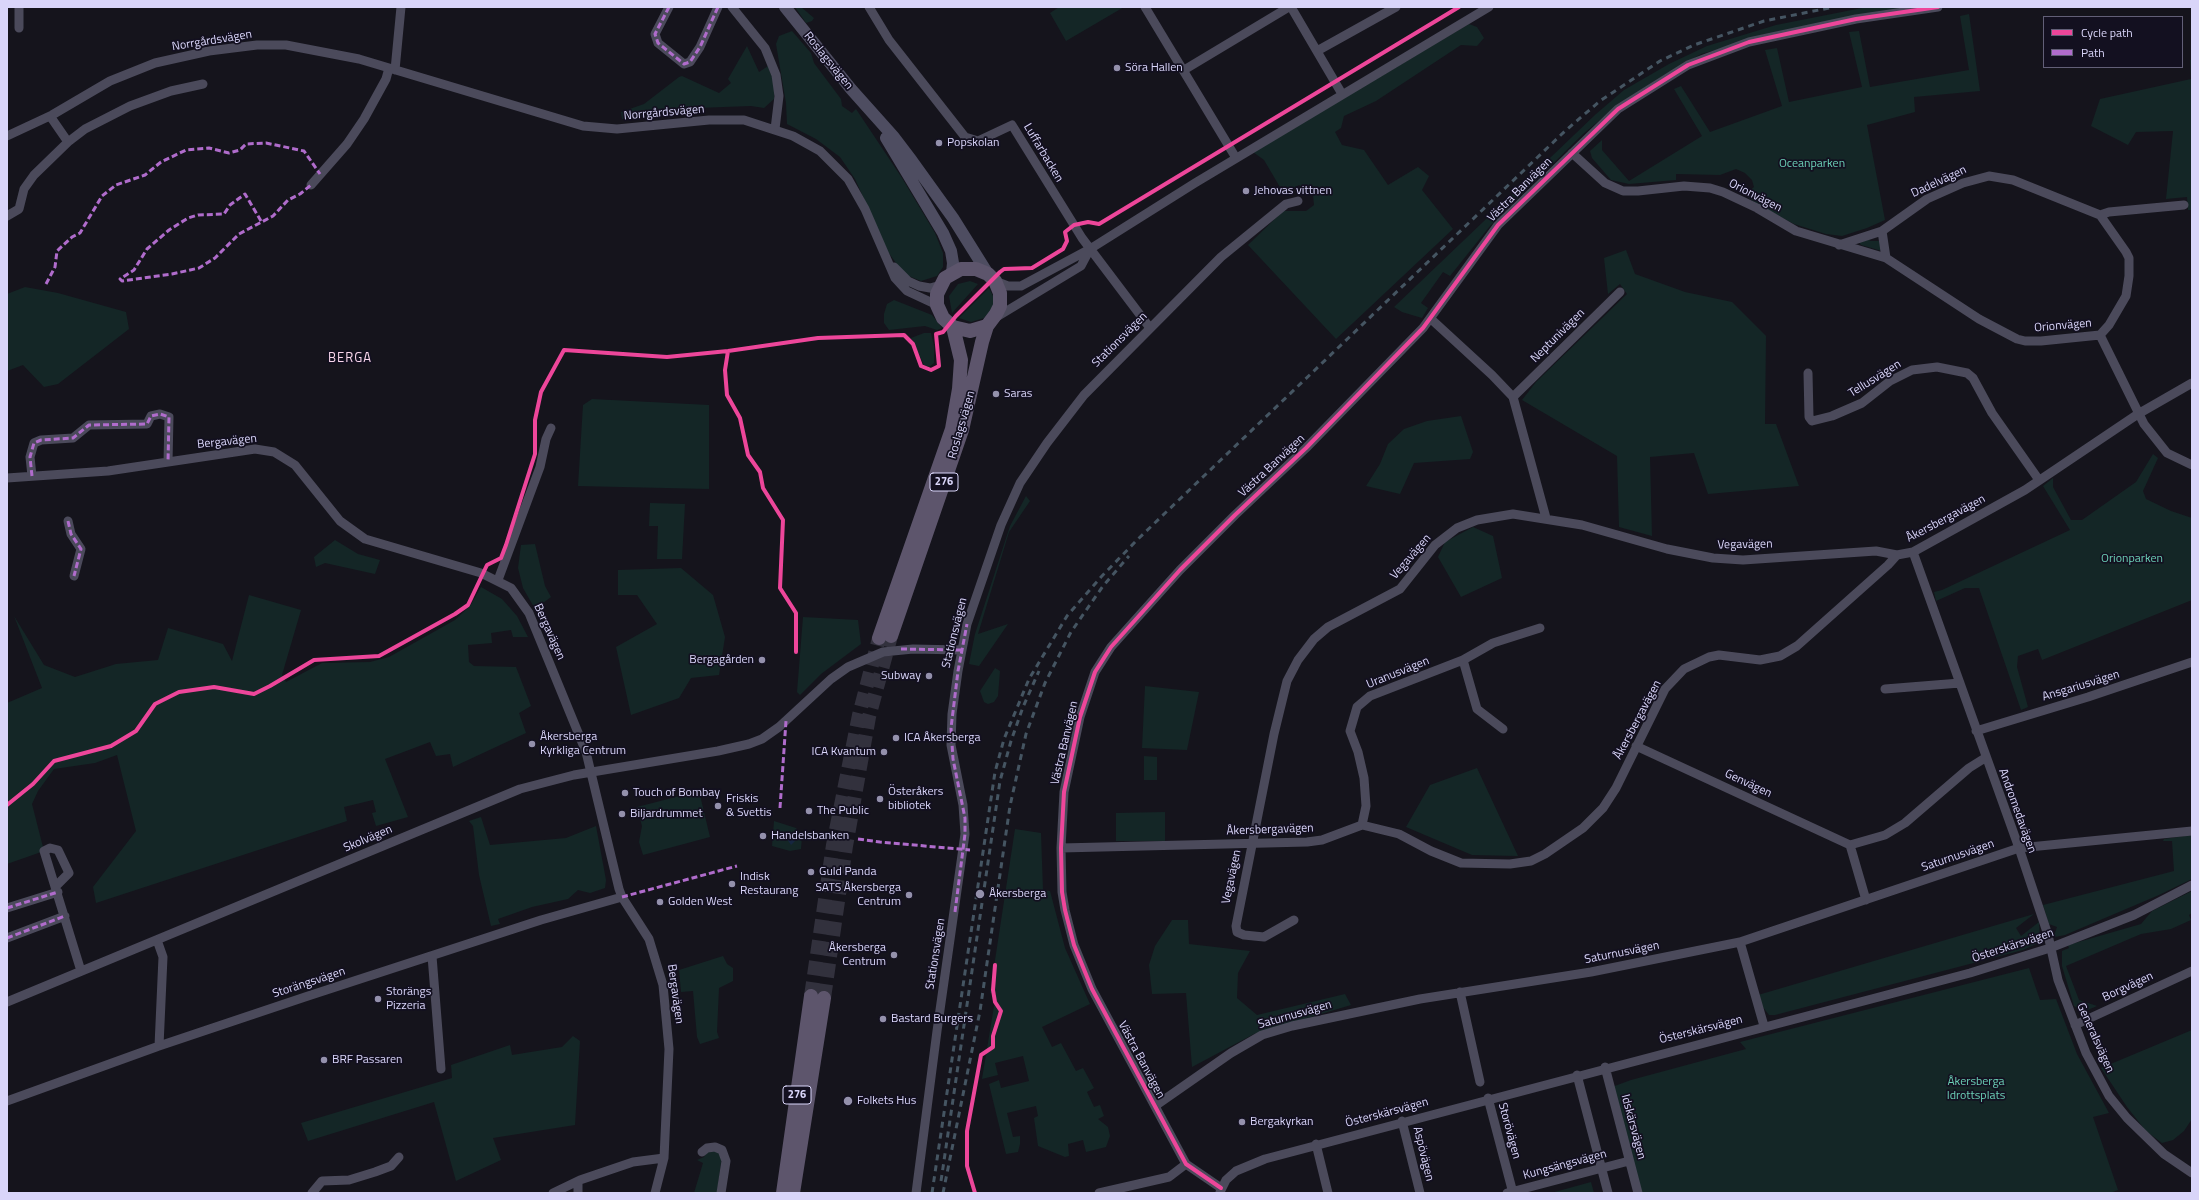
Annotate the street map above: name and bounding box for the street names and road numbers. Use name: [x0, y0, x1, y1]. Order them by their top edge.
street label: Norrgårdsvägen: [171, 28, 253, 54]
street label: Roslagsvägen: [800, 29, 856, 93]
street label: Norrgårdsvägen: [623, 102, 705, 124]
street label: Luffarbacken: [1020, 121, 1066, 185]
street label: Västra Banvägen: [1485, 155, 1555, 225]
street label: Dadelvägen: [1909, 163, 1969, 201]
street label: Orionvägen: [1726, 176, 1784, 216]
street label: Neptunivägen: [1528, 306, 1588, 366]
street label: Stationsvägen: [1089, 309, 1151, 371]
street label: Orionvägen: [2034, 316, 2092, 336]
street label: Tellusvägen: [1846, 357, 1904, 401]
street label: Roslagsvägen: [945, 389, 979, 461]
street label: Bergavägen: [196, 432, 258, 452]
street label: Västra Banvägen: [1236, 432, 1308, 500]
road number: 276: [930, 473, 958, 491]
street label: Åkersbergavägen: [1904, 492, 1988, 546]
street label: Vegavägen: [1387, 531, 1435, 583]
street label: Vegavägen: [1717, 537, 1773, 553]
street label: Stationsvägen: [939, 596, 971, 670]
street label: Bergavägen: [530, 602, 568, 662]
street label: Uranusvägen: [1364, 654, 1432, 692]
street label: Ansgariusvägen: [2040, 667, 2122, 705]
street label: Åkersbergavägen: [1611, 678, 1665, 762]
street label: Västra Banvägen: [1048, 700, 1082, 786]
street label: Genvägen: [1722, 767, 1774, 801]
street label: Andromedavägen: [1995, 767, 2039, 855]
street label: Åkersbergavägen: [1226, 821, 1314, 839]
street label: Skolvägen: [341, 822, 395, 856]
street label: Saturnusvägen: [1920, 837, 1996, 875]
street label: Vegavägen: [1219, 849, 1245, 905]
street label: Stationsvägen: [923, 917, 949, 991]
street label: Österskärsvägen: [1970, 926, 2056, 966]
street label: Saturnusvägen: [1583, 939, 1661, 967]
street label: Bergavägen: [664, 963, 686, 1025]
street label: Storängsvägen: [271, 964, 347, 1002]
street label: Borgvägen: [2100, 969, 2156, 1005]
street label: Saturnusvägen: [1257, 998, 1333, 1032]
street label: Generalsvägen: [2073, 1001, 2117, 1075]
street label: Österskärsvägen: [1658, 1013, 1744, 1047]
street label: Västra Banvägen: [1115, 1019, 1167, 1101]
road number: 276: [783, 1086, 811, 1104]
street label: Idskärsvägen: [1617, 1093, 1649, 1161]
street label: Österskärsvägen: [1344, 1095, 1430, 1131]
street label: Storövägen: [1495, 1101, 1523, 1161]
street label: Aspövägen: [1409, 1125, 1437, 1183]
street label: Kungsängsvägen: [1522, 1147, 1608, 1183]

